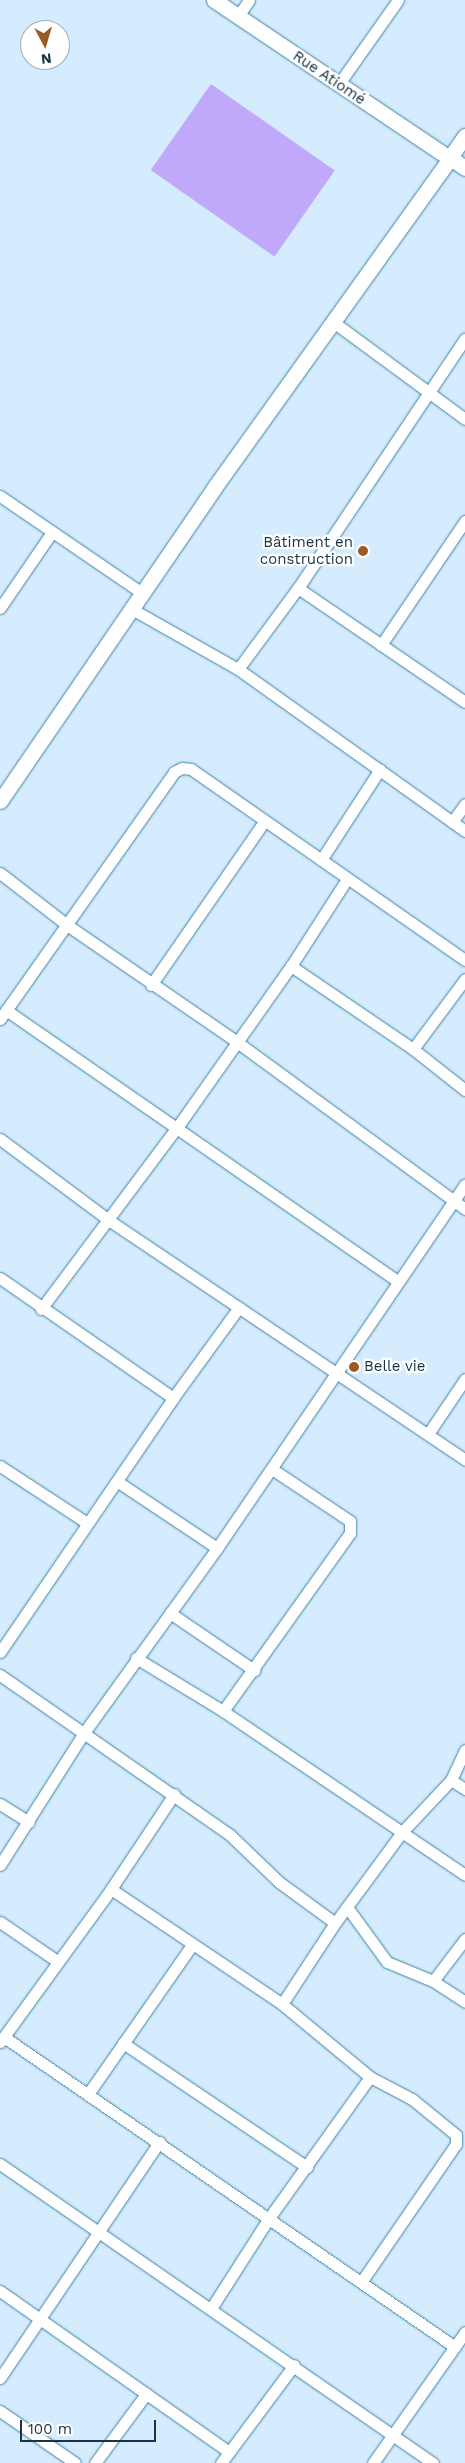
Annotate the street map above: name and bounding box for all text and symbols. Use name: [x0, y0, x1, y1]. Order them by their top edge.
north arrow: [20, 20, 70, 70]
street label: Rue Atiomé: [289, 47, 369, 109]
text: N: [40, 50, 52, 67]
place label: Bâtiment en construction: [260, 533, 353, 568]
marker: Bâtiment en construction: [357, 545, 369, 557]
place label: Belle vie: [364, 1358, 426, 1376]
marker: Belle vie: [348, 1361, 360, 1373]
scale bar: [22, 2410, 159, 2442]
text: 100 m: [28, 2420, 72, 2438]

